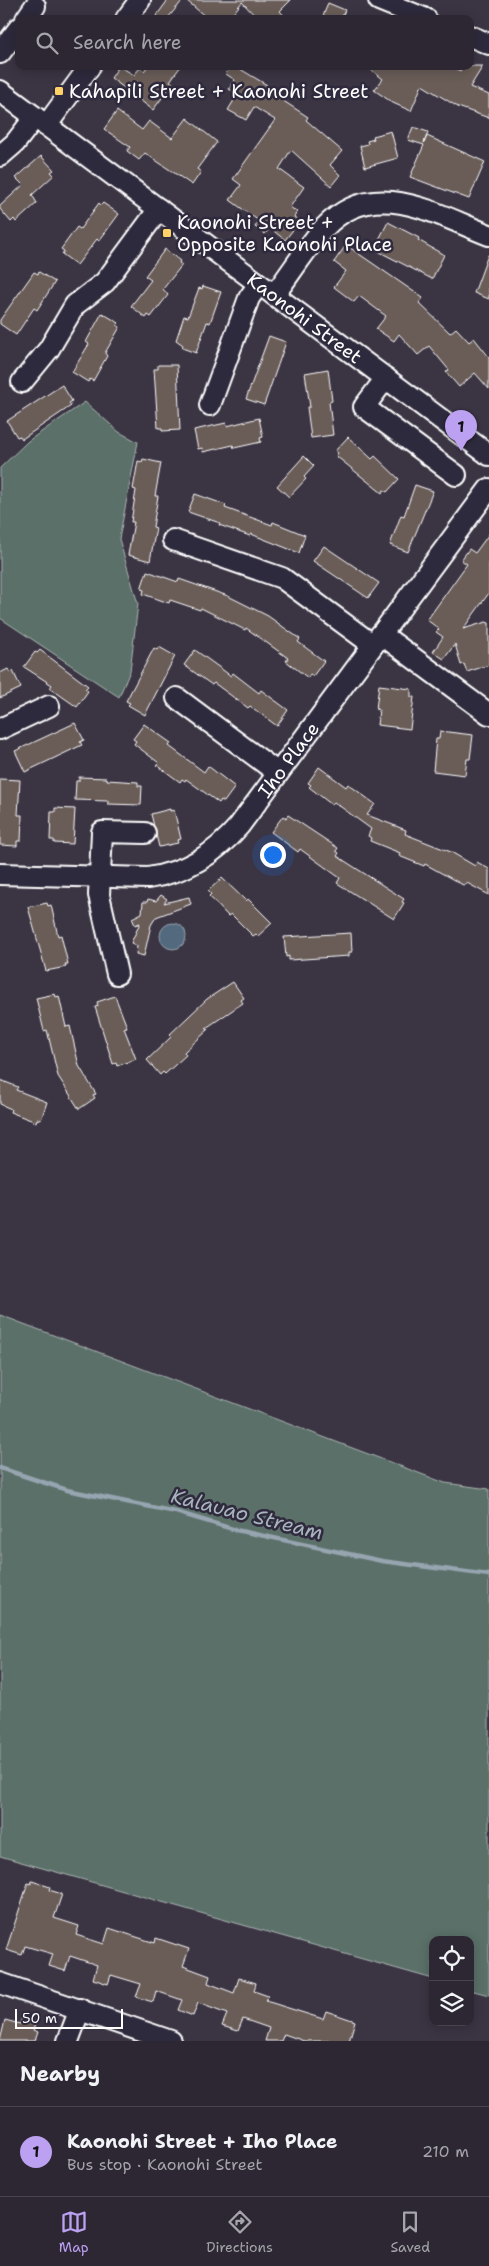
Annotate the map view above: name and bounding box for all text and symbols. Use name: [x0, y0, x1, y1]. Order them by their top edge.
search box: [15, 15, 474, 70]
icon: search: [33, 29, 61, 57]
text: Search here: [73, 30, 182, 55]
place label: Kahapili Street + Kaonohi Street: [69, 79, 369, 104]
marker: Kahapili Street + Kaonohi Street: [53, 85, 65, 97]
place label: Kaonohi Street + Opposite Kaonohi Place: [177, 210, 392, 257]
marker: Kaonohi Street + Opposite Kaonohi Place: [161, 227, 173, 239]
street label: Kaonohi Street: [242, 267, 367, 369]
pin: 1: [445, 410, 477, 451]
street label: Iho Place: [252, 717, 325, 802]
your location: [260, 842, 286, 868]
water label: Kalauao Stream: [168, 1483, 326, 1545]
map controls: [429, 1936, 474, 2026]
button: locate: [429, 1936, 474, 1981]
button: layers: [429, 1981, 474, 2026]
scale bar: [15, 2006, 122, 2029]
text: 50 m: [22, 2009, 57, 2027]
text: Nearby: [20, 2060, 100, 2088]
text: Kaonohi Street + Iho Place: [67, 2129, 338, 2154]
text: 1: [32, 2141, 40, 2162]
text: 210 m: [422, 2141, 469, 2162]
text: Bus stop · Kaonohi Street: [67, 2154, 263, 2175]
tab: Map: [59, 2208, 89, 2256]
tab: Directions: [206, 2208, 273, 2256]
tab: Saved: [391, 2208, 430, 2256]

